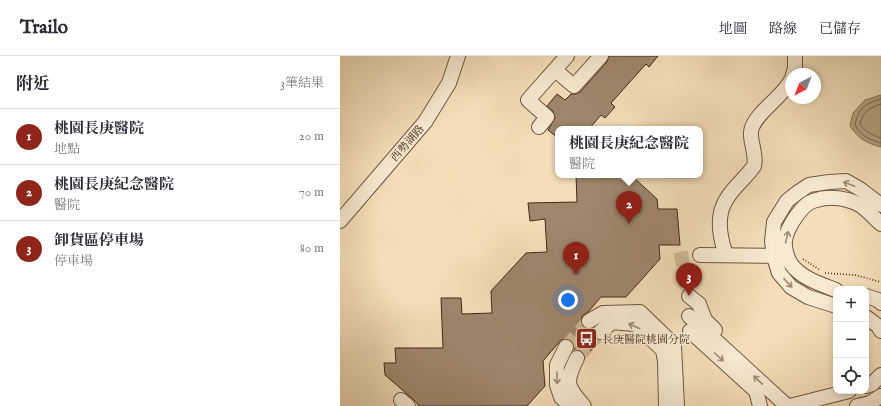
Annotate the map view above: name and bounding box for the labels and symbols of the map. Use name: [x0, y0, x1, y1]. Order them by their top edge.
north arrow: [785, 68, 821, 104]
street label: 西勢湖路: [388, 122, 427, 165]
one-way arrow: [843, 179, 855, 187]
pin: 2: [616, 191, 642, 224]
one-way arrow: [784, 230, 791, 243]
pin: 1: [563, 242, 589, 275]
pin: 3: [676, 263, 702, 296]
one-way arrow: [783, 278, 792, 288]
your location: [558, 290, 578, 310]
one-way arrow: [628, 321, 640, 329]
bus stop icon: 長庚醫院桃園分院: [574, 326, 600, 352]
place label: 長庚醫院桃園分院: [602, 333, 690, 347]
one-way arrow: [713, 352, 723, 361]
one-way arrow: [553, 371, 561, 384]
one-way arrow: [753, 375, 763, 384]

